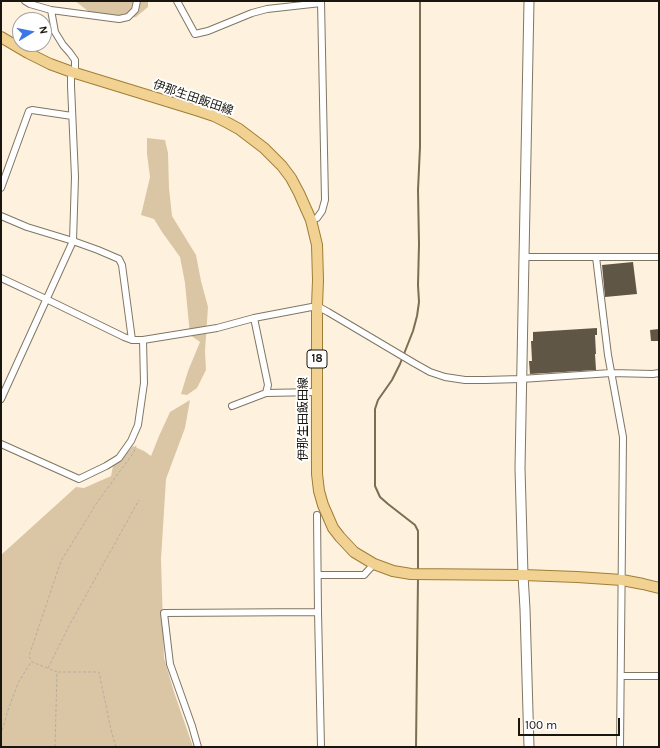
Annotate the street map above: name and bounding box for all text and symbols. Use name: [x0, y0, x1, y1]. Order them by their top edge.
north arrow: [12, 12, 52, 52]
text: N: [36, 25, 50, 35]
street label: 伊那生田飯田線: [151, 78, 235, 118]
road number: 18: [307, 350, 327, 368]
street label: 伊那生田飯田線: [297, 377, 311, 461]
scale bar: [520, 710, 622, 736]
text: 100 m: [525, 718, 557, 732]

